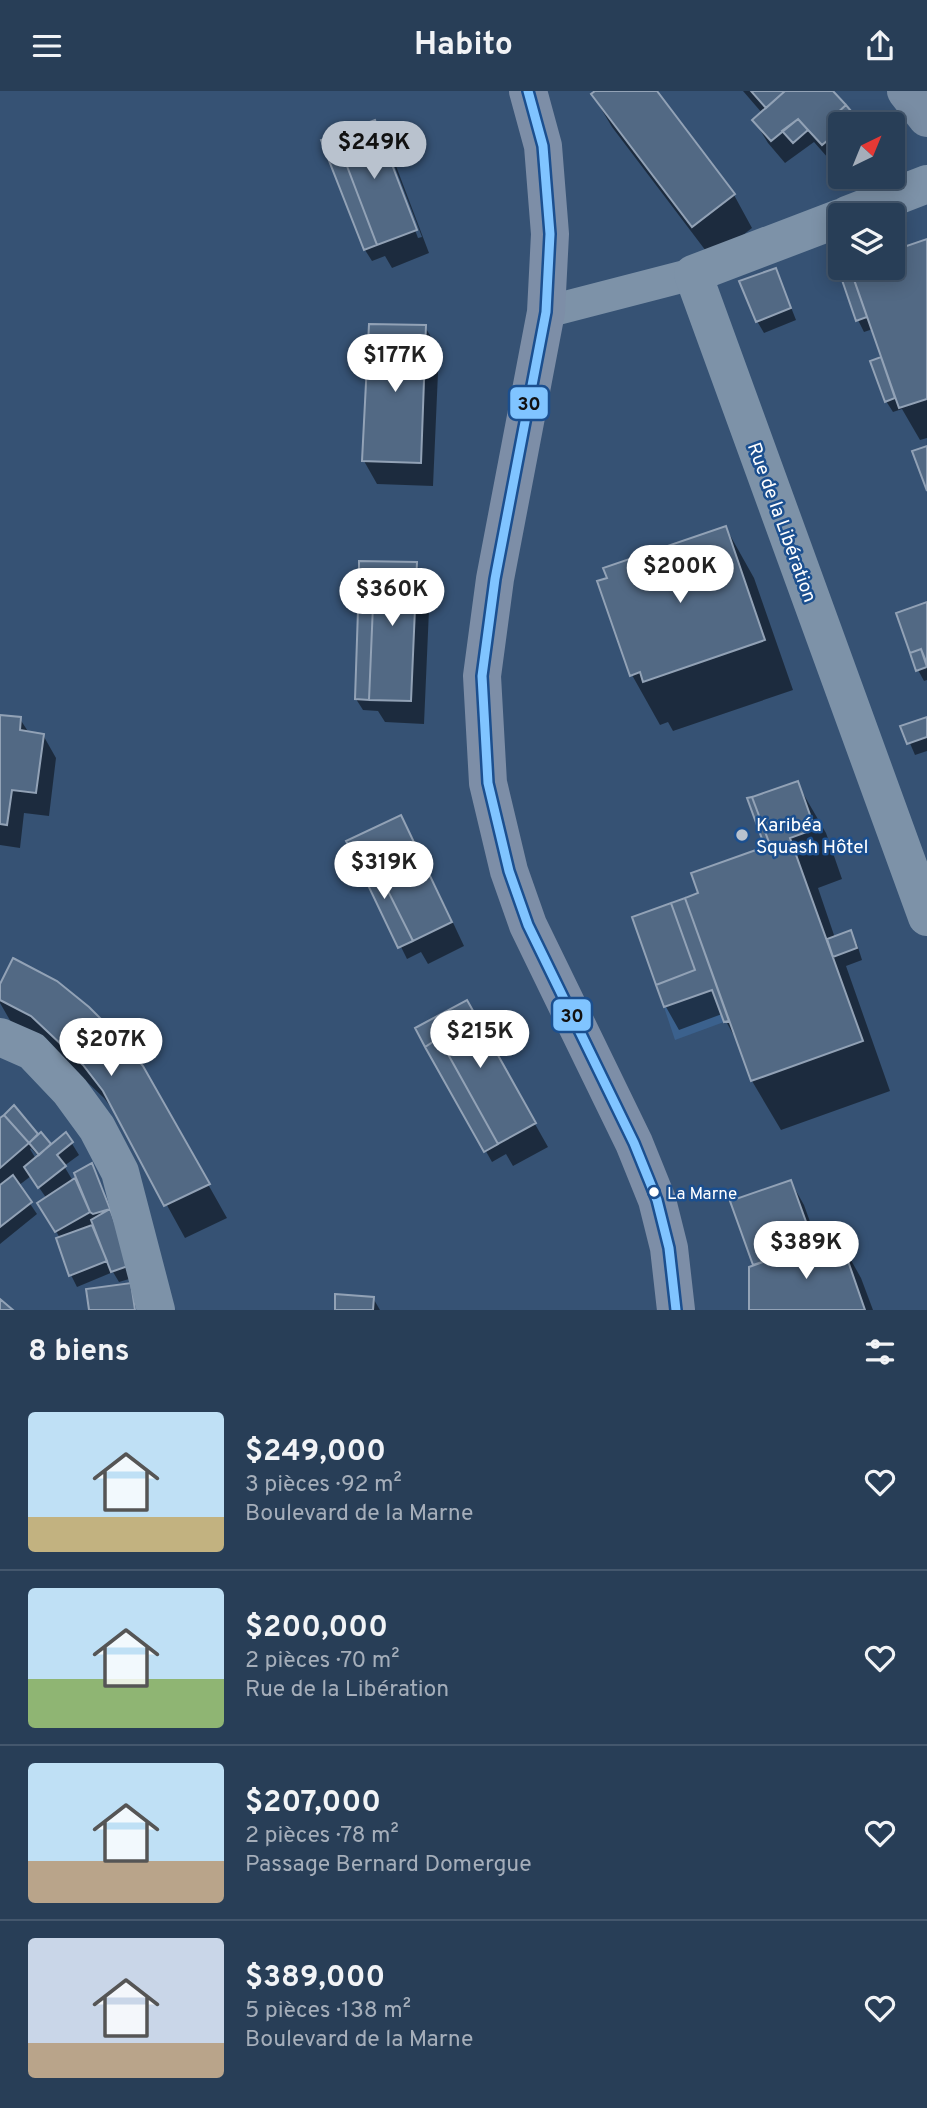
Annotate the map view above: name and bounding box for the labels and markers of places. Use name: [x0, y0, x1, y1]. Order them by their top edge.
pin: $249K: [325, 122, 423, 181]
pin: $177K: [346, 335, 444, 394]
pin: $200K: [631, 545, 729, 605]
pin: $360K: [343, 568, 441, 628]
place label: Karibéa Squash Hôtel: [756, 814, 869, 860]
marker: Karibéa Squash Hôtel: [734, 827, 750, 843]
pin: $319K: [335, 841, 433, 901]
pin: $215K: [431, 1011, 529, 1070]
pin: $207K: [62, 1019, 160, 1078]
place label: La Marne: [667, 1184, 737, 1206]
marker: La Marne: [647, 1185, 661, 1199]
pin: $389K: [757, 1221, 855, 1281]

